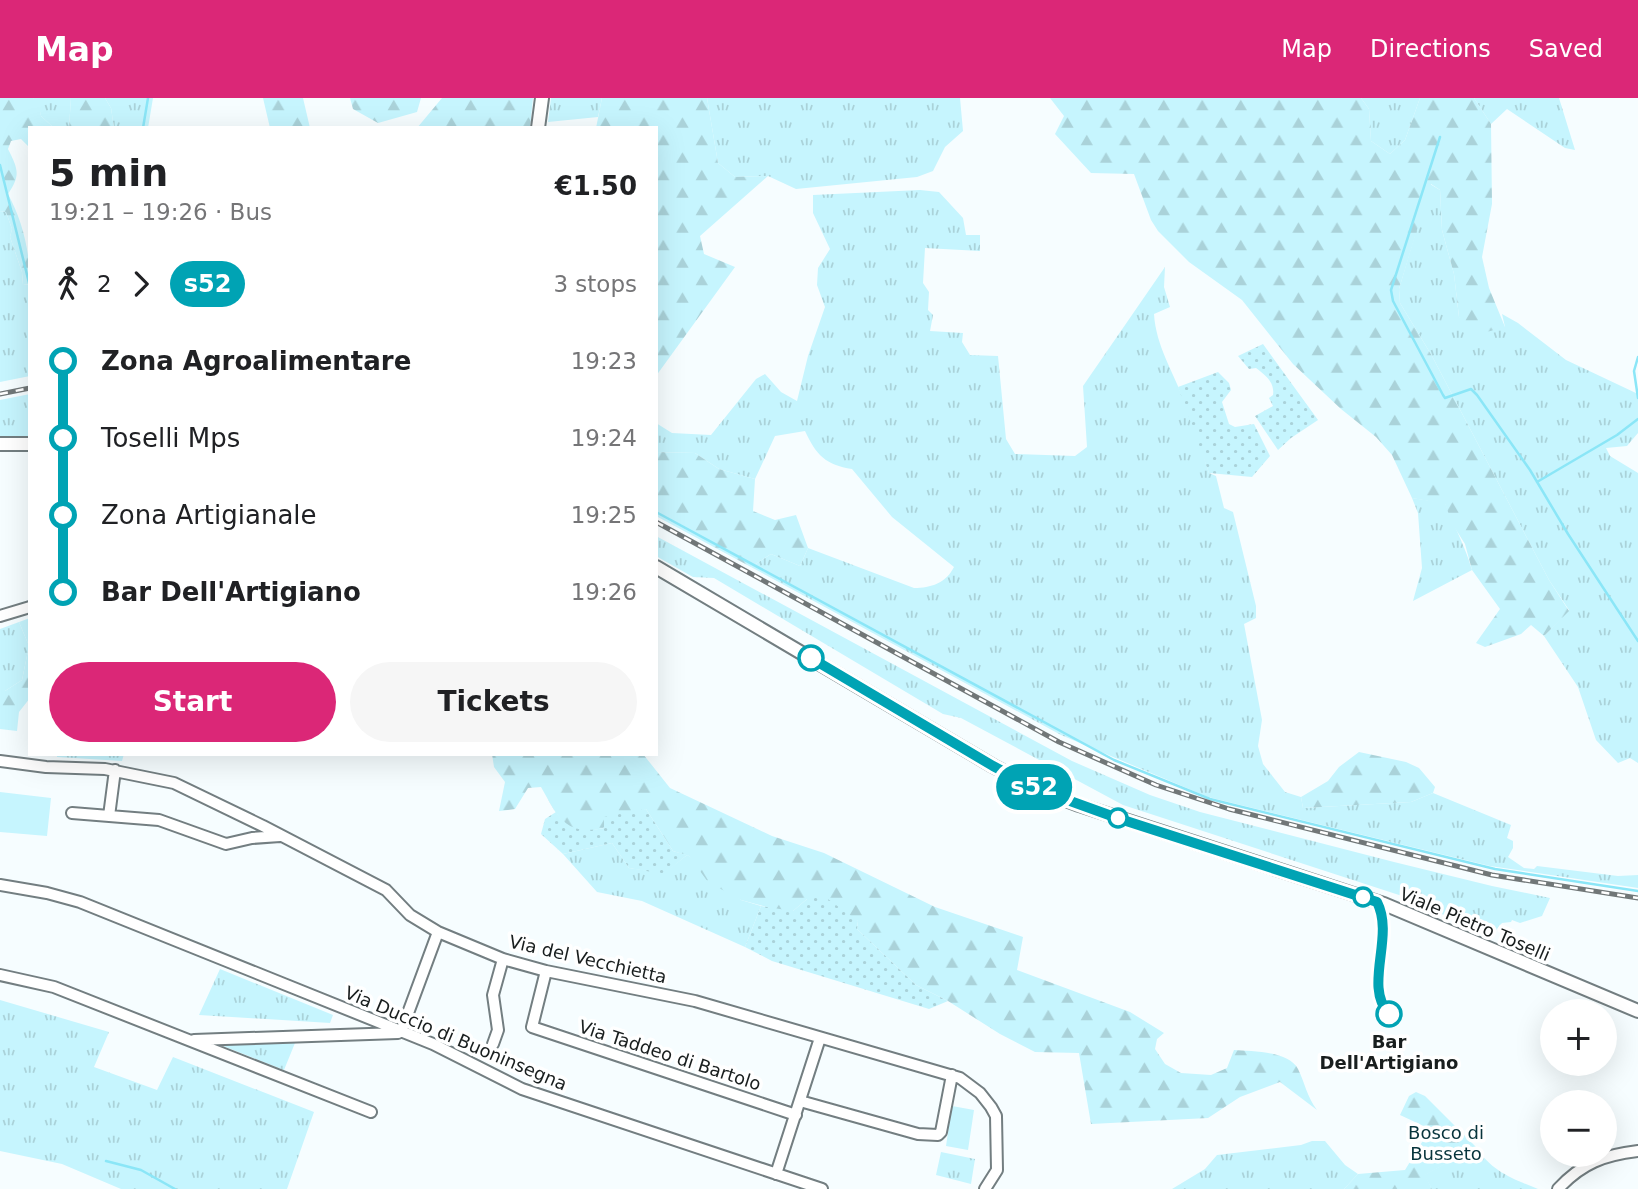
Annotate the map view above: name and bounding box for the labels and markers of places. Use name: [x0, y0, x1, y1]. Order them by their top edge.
unlabelled marker: [798, 645, 824, 671]
unlabelled marker: [1108, 808, 1128, 828]
unlabelled marker: [1353, 887, 1373, 907]
marker: Bar Dell'Artigiano: [1376, 1001, 1402, 1027]
place label: Bar Dell'Artigiano: [1320, 1031, 1458, 1073]

